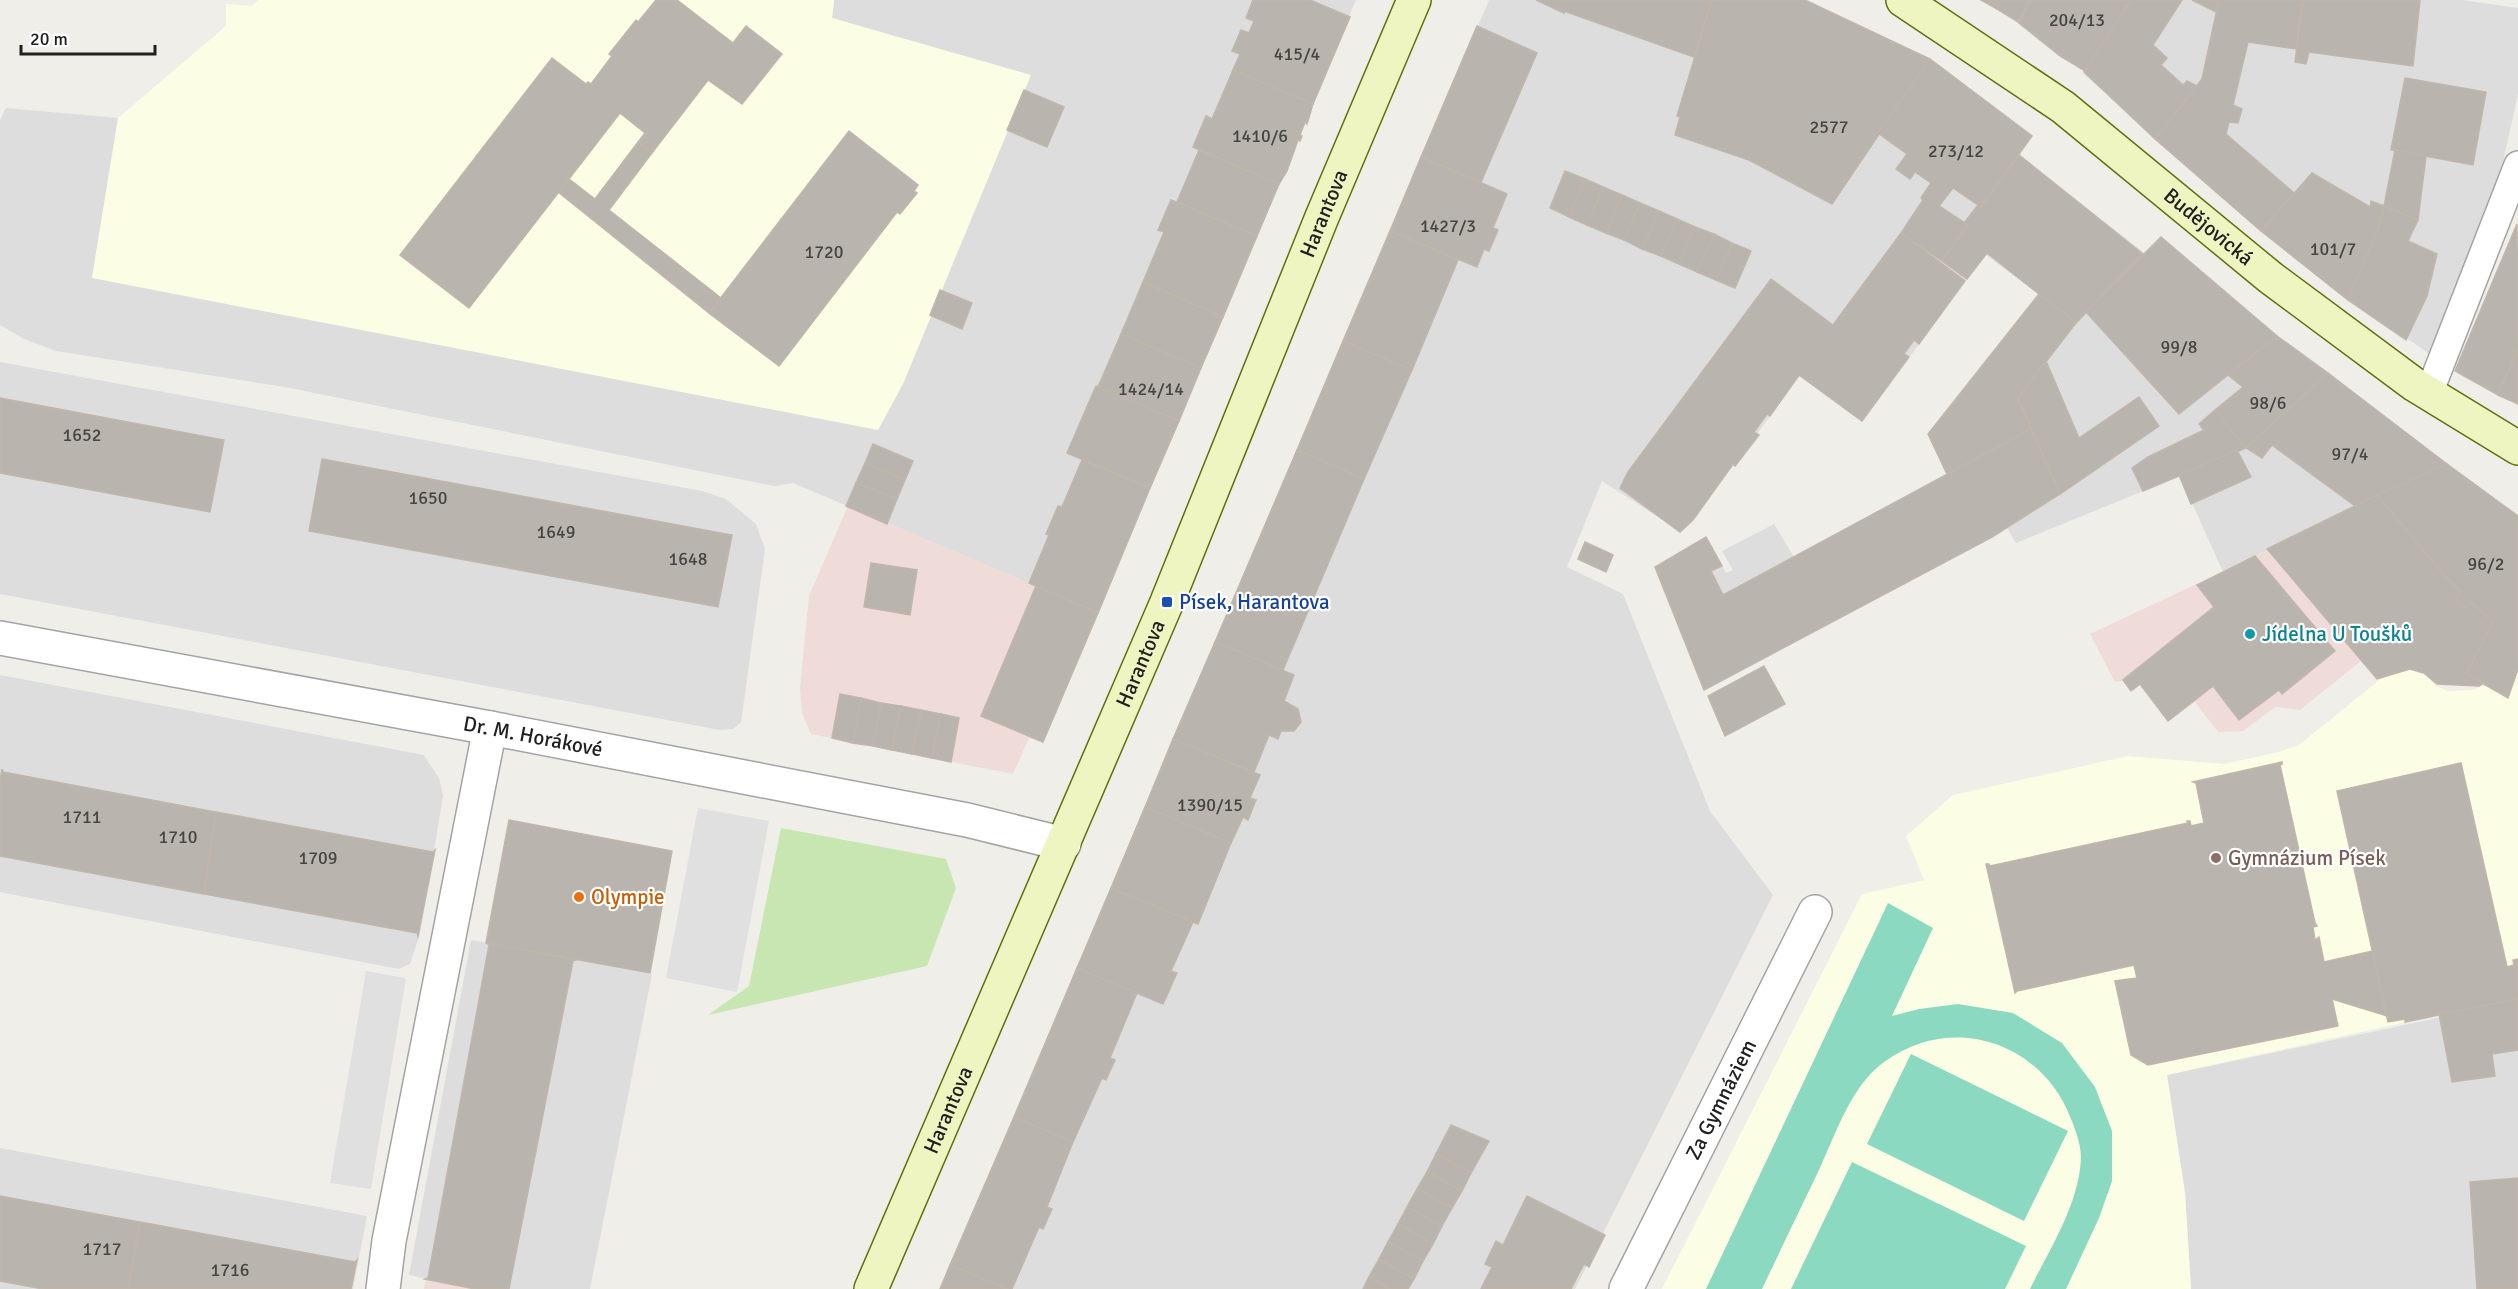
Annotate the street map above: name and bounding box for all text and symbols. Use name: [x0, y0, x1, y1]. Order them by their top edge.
house number: 204/13: [2049, 9, 2105, 31]
scale bar: [21, 18, 154, 56]
text: 20 m: [30, 28, 68, 50]
house number: 415/4: [1274, 43, 1321, 65]
house number: 2577: [1810, 116, 1848, 138]
house number: 1410/6: [1232, 125, 1288, 147]
house number: 273/12: [1928, 140, 1984, 162]
street label: Harantova: [1294, 166, 1354, 261]
street label: Budějovická: [2158, 182, 2259, 271]
house number: 1427/3: [1420, 215, 1476, 237]
house number: 101/7: [2310, 238, 2356, 260]
house number: 1720: [805, 241, 843, 263]
house number: 99/8: [2161, 336, 2197, 358]
house number: 1424/14: [1118, 378, 1184, 400]
house number: 98/6: [2250, 392, 2286, 414]
house number: 1652: [63, 424, 101, 446]
house number: 97/4: [2332, 443, 2369, 465]
house number: 1650: [409, 487, 447, 509]
house number: 1649: [537, 521, 575, 543]
house number: 1648: [669, 548, 707, 570]
house number: 96/2: [2468, 553, 2504, 575]
place label: Písek, Harantova: [1179, 589, 1330, 615]
marker: Písek, Harantova: [1160, 595, 1174, 609]
street label: Harantova: [1110, 616, 1171, 711]
place label: Jídelna U Toušků: [2262, 621, 2412, 647]
marker: Jídelna U Toušků: [2243, 627, 2257, 641]
street label: Dr. M. Horákové: [461, 710, 605, 762]
house number: 1390/15: [1177, 794, 1243, 816]
house number: 1711: [63, 806, 101, 828]
house number: 1710: [159, 826, 197, 848]
place label: Gymnázium Písek: [2228, 845, 2386, 871]
house number: 1709: [299, 847, 337, 869]
marker: Gymnázium Písek: [2209, 851, 2223, 865]
place label: Olympie: [591, 884, 665, 910]
marker: Olympie: [572, 890, 586, 904]
street label: Za Gymnáziem: [1680, 1035, 1762, 1164]
street label: Harantova: [918, 1062, 978, 1158]
house number: 1717: [83, 1238, 121, 1260]
house number: 1716: [211, 1259, 249, 1281]

